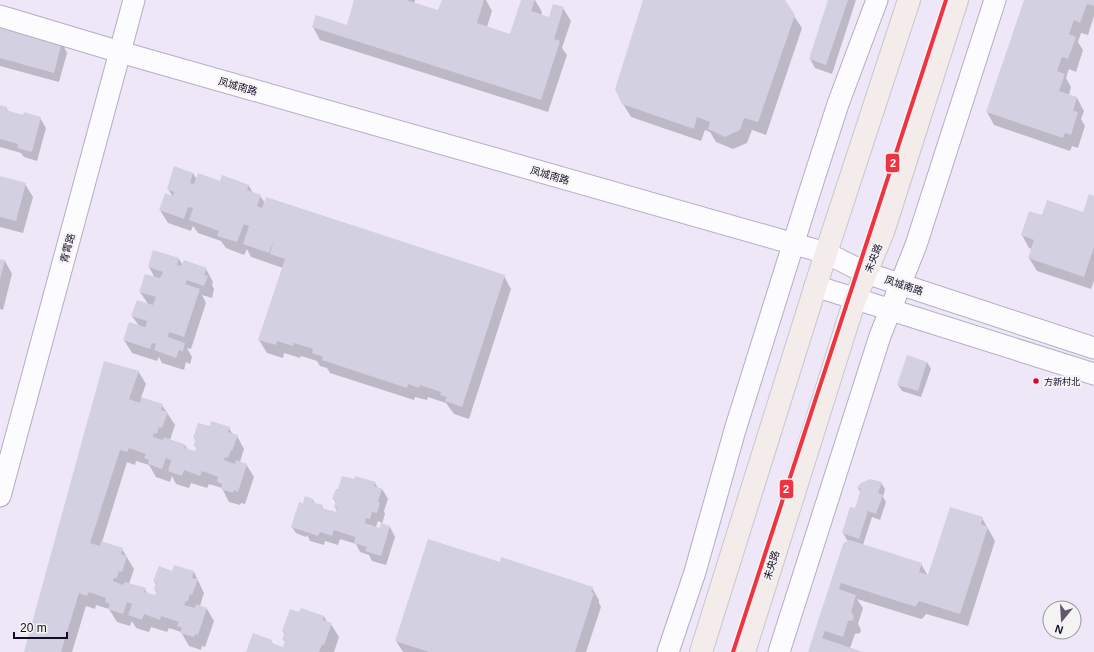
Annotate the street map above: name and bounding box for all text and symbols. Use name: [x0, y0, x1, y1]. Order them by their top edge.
street label: 凤城南路: [217, 76, 259, 97]
line badge: 2: [885, 153, 900, 173]
text: 2: [890, 157, 896, 169]
street label: 凤城南路: [529, 165, 571, 186]
street label: 青霄路: [58, 232, 77, 264]
street label: 未央路: [863, 242, 884, 274]
street label: 凤城南路: [883, 274, 925, 297]
marker: 方新村北: [1031, 376, 1041, 386]
place label: 方新村北: [1044, 376, 1080, 387]
line badge: 2: [779, 479, 794, 499]
text: 2: [783, 483, 789, 495]
street label: 未央路: [762, 549, 781, 581]
north arrow: [1042, 600, 1082, 640]
scale bar: [14, 614, 67, 640]
text: 20 m: [20, 621, 47, 635]
text: N: [1053, 623, 1065, 636]

